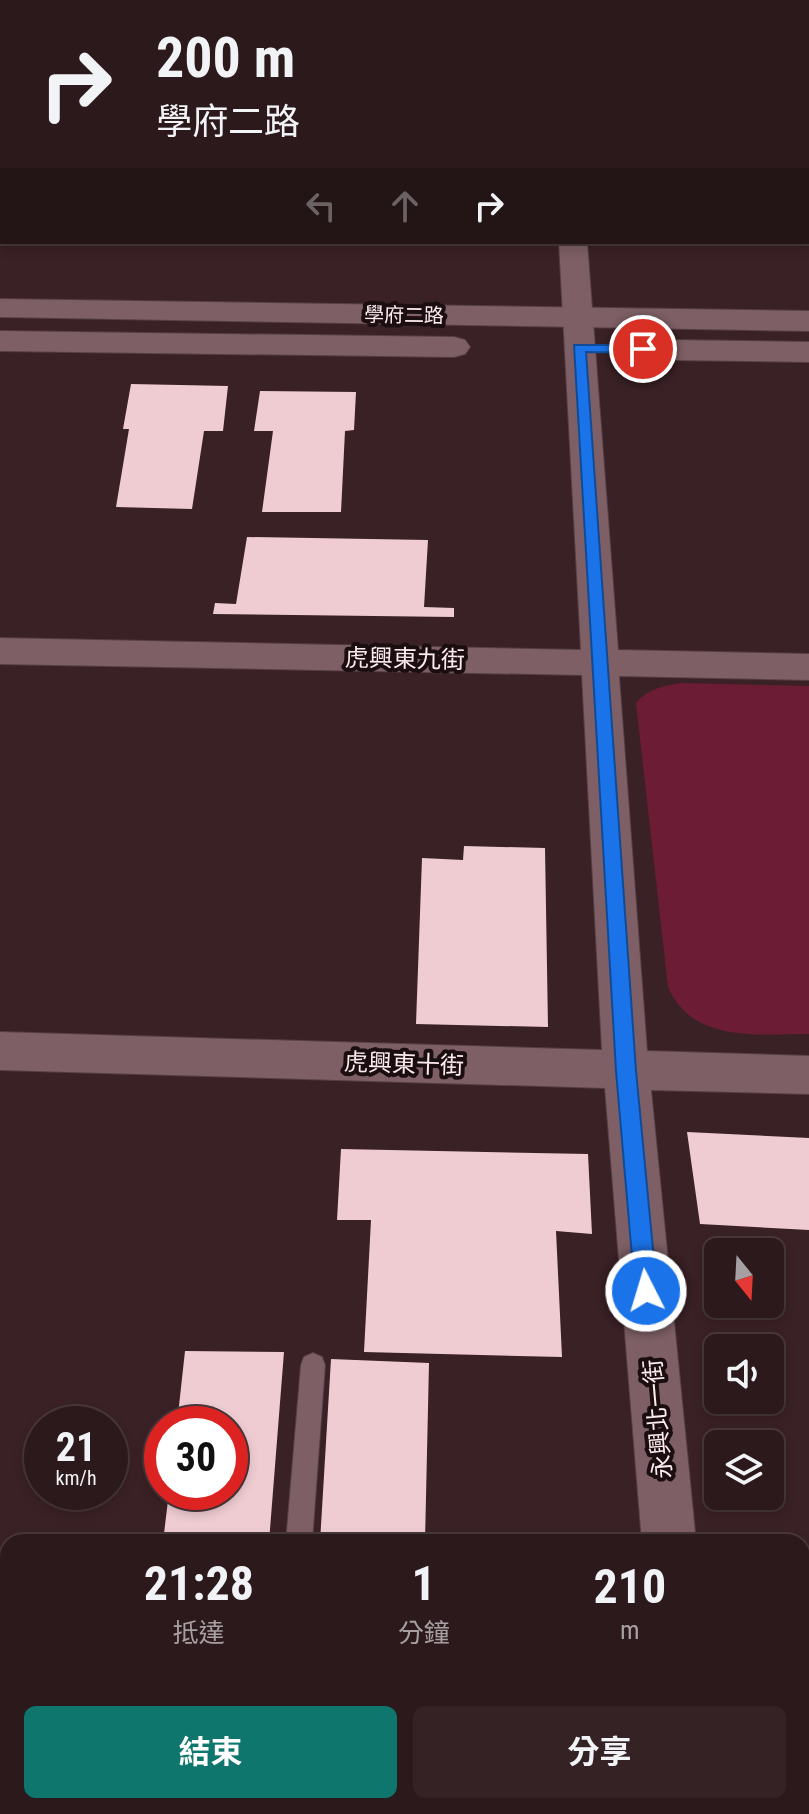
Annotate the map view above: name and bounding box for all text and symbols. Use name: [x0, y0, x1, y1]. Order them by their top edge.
text: 200 m: [156, 25, 295, 91]
icon: right: [24, 32, 128, 136]
text: 學府二路: [156, 101, 300, 143]
icon: left: [299, 184, 343, 228]
icon: ahead: [383, 184, 427, 228]
icon: right: [467, 184, 511, 228]
street label: 學府二路: [364, 302, 444, 328]
pin: [609, 315, 677, 383]
icon: arrive: [621, 327, 665, 371]
street label: 虎興東九街: [345, 644, 465, 674]
street label: 虎興東十街: [344, 1048, 464, 1080]
north arrow: [704, 1238, 784, 1318]
map controls: [704, 1238, 784, 1510]
position arrow: [604, 1249, 688, 1333]
button: sound: [704, 1334, 784, 1414]
street label: 永興北一街: [639, 1358, 677, 1480]
speed limit sign: 30: [144, 1406, 248, 1510]
text: 21: [56, 1424, 96, 1471]
button: layers: [704, 1430, 784, 1510]
text: km/h: [55, 1466, 97, 1490]
text: 21:28: [144, 1555, 254, 1612]
text: 1: [412, 1555, 436, 1612]
text: 210: [593, 1558, 666, 1615]
text: m: [620, 1615, 640, 1645]
text: 抵達: [173, 1618, 225, 1648]
text: 分鐘: [398, 1618, 450, 1648]
button: 結束: [24, 1706, 397, 1798]
button: 分享: [413, 1706, 786, 1798]

